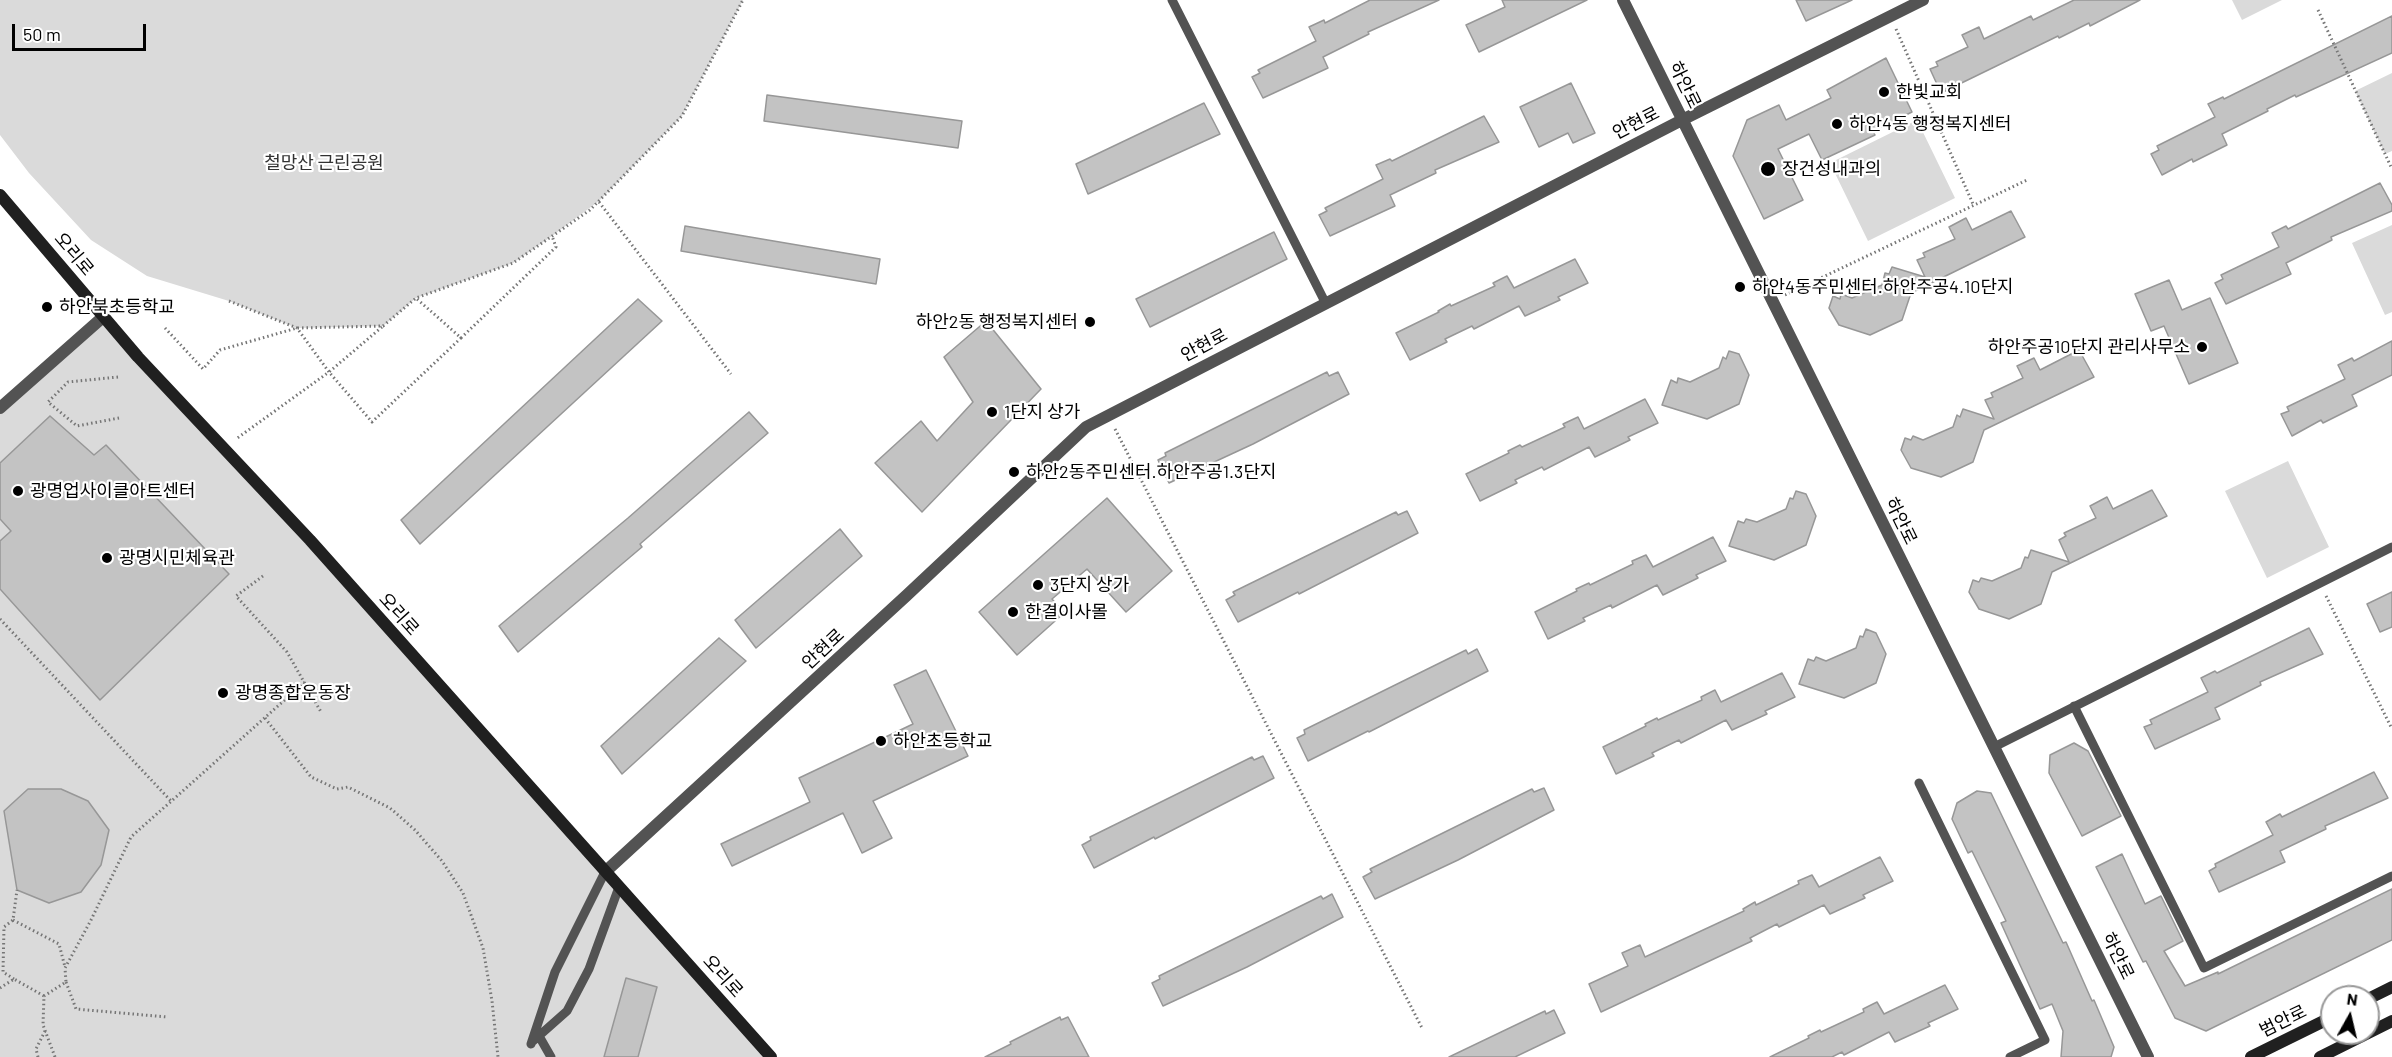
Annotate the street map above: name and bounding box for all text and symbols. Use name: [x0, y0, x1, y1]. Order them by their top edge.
scale bar: [15, 12, 148, 50]
text: 50 m: [23, 23, 61, 45]
street label: 하안로: [1664, 58, 1706, 112]
place label: 한빛교회: [1896, 81, 1962, 103]
marker: 한빛교회: [1877, 85, 1891, 99]
street label: 안현로: [1609, 102, 1663, 144]
place label: 하안4동 행정복지센터: [1849, 113, 2012, 135]
marker: 하안4동 행정복지센터: [1830, 117, 1844, 131]
park label: 철망산 근린공원: [264, 152, 384, 174]
place label: 장건성내과의: [1782, 158, 1881, 180]
marker: 장건성내과의: [1759, 160, 1777, 178]
street label: 오리로: [50, 228, 98, 280]
place label: 하안4동주민센터.하안주공4.10단지: [1752, 276, 2014, 298]
marker: 하안4동주민센터.하안주공4.10단지: [1733, 280, 1747, 294]
place label: 하안북초등학교: [59, 296, 175, 318]
marker: 하안북초등학교: [40, 300, 54, 314]
place label: 하안2동 행정복지센터: [916, 311, 1078, 333]
marker: 하안2동 행정복지센터: [1083, 315, 1097, 329]
street label: 안현로: [1177, 324, 1231, 366]
place label: 하안주공10단지 관리사무소: [1988, 336, 2190, 358]
marker: 하안주공10단지 관리사무소: [2195, 340, 2209, 354]
place label: 1단지 상가: [1004, 401, 1080, 423]
marker: 1단지 상가: [985, 405, 999, 419]
place label: 하안2동주민센터.하안주공1.3단지: [1026, 461, 1277, 483]
marker: 하안2동주민센터.하안주공1.3단지: [1007, 465, 1021, 479]
place label: 광명업사이클아트센터: [30, 480, 196, 502]
marker: 광명업사이클아트센터: [11, 484, 25, 498]
street label: 하안로: [1880, 494, 1922, 548]
place label: 광명시민체육관: [119, 547, 235, 569]
marker: 광명시민체육관: [100, 551, 114, 565]
place label: 3단지 상가: [1050, 574, 1129, 596]
marker: 3단지 상가: [1031, 578, 1045, 592]
street label: 오리로: [374, 588, 424, 640]
place label: 한결이사몰: [1025, 601, 1108, 623]
marker: 한결이사몰: [1006, 605, 1020, 619]
street label: 안현로: [797, 624, 849, 674]
place label: 광명종합운동장: [235, 682, 351, 704]
marker: 광명종합운동장: [216, 686, 230, 700]
place label: 하안초등학교: [893, 730, 992, 752]
marker: 하안초등학교: [874, 734, 888, 748]
street label: 하안로: [2097, 929, 2139, 983]
street label: 오리로: [698, 950, 748, 1002]
north arrow: [2320, 985, 2380, 1045]
text: N: [2346, 989, 2359, 1009]
street label: 범안로: [2256, 1000, 2310, 1042]

